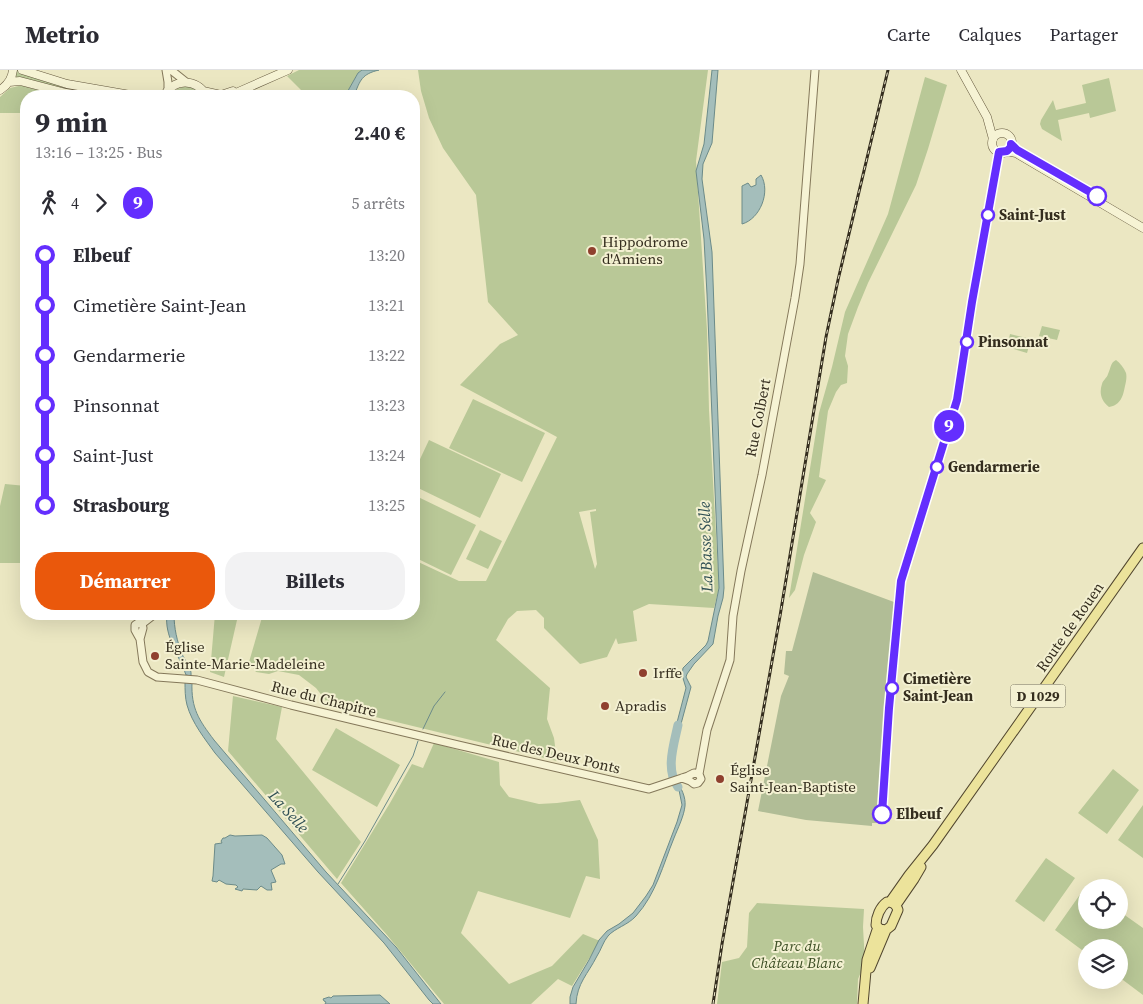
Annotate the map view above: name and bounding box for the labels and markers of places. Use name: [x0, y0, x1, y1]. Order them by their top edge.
unlabelled marker: [1087, 186, 1107, 206]
place label: Saint-Just: [999, 204, 1066, 225]
marker: Saint-Just: [981, 208, 995, 222]
place label: Hippodrome d'Amiens: [602, 231, 688, 269]
marker: Hippodrome d'Amiens: [586, 245, 598, 257]
place label: Pinsonnat: [978, 331, 1049, 352]
marker: Pinsonnat: [960, 335, 974, 349]
place label: Gendarmerie: [948, 456, 1040, 477]
marker: Gendarmerie: [930, 460, 944, 474]
place label: Église Sainte-Marie-Madeleine: [165, 636, 325, 674]
marker: Église Sainte-Marie-Madeleine: [149, 650, 161, 662]
place label: Irffe: [653, 662, 683, 683]
marker: Irffe: [637, 667, 649, 679]
place label: Cimetière Saint-Jean: [903, 668, 973, 706]
marker: Cimetière Saint-Jean: [885, 681, 899, 695]
place label: Apradis: [615, 695, 667, 716]
marker: Apradis: [599, 700, 611, 712]
place label: Église Saint-Jean-Baptiste: [730, 759, 856, 797]
marker: Église Saint-Jean-Baptiste: [714, 773, 726, 785]
place label: Elbeuf: [896, 803, 943, 824]
marker: Elbeuf: [872, 804, 892, 824]

